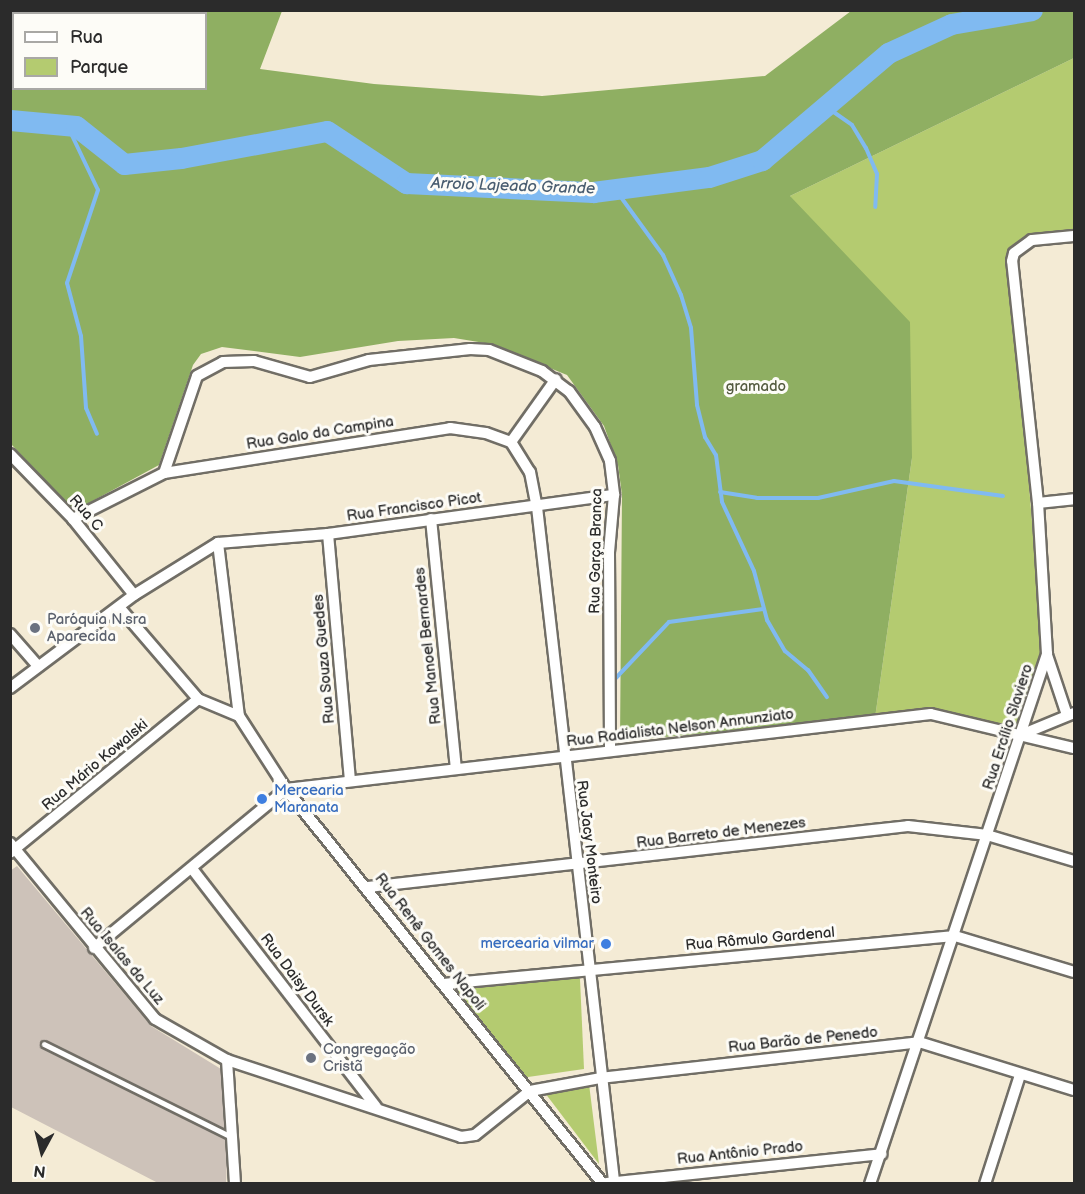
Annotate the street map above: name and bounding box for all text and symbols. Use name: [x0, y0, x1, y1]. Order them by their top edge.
legend: [12, 12, 207, 90]
text: Rua: [70, 27, 103, 48]
text: Parque: [70, 57, 128, 78]
water label: Arroio Lajeado Grande: [431, 175, 595, 199]
park label: gramado: [726, 378, 786, 396]
street label: Rua Galo da Campina: [245, 412, 395, 454]
street label: Rua Garça Branca: [586, 488, 606, 614]
street label: Rua Francisco Picot: [345, 489, 483, 525]
street label: Rua C: [65, 491, 107, 535]
street label: Rua Manoel Bernardes: [411, 567, 445, 725]
street label: Rua Souza Guedes: [309, 593, 339, 725]
place label: Paróquia N.sra Aparecida: [47, 610, 146, 645]
marker: Paróquia N.sra Aparecida: [28, 621, 42, 635]
street label: Rua Ercílio Slaviero: [979, 662, 1037, 792]
street label: Rua Radialista Nelson Annunziato: [565, 705, 795, 751]
street label: Rua Mário Kowalski: [38, 716, 152, 814]
street label: Rua Jacy Monteiro: [572, 778, 606, 906]
place label: Mercearia Maranata: [274, 781, 344, 816]
marker: Mercearia Maranata: [255, 792, 269, 806]
street label: Rua Barreto de Menezes: [635, 814, 807, 852]
street label: Rua Renê Gomes Napoli: [371, 870, 489, 1014]
street label: Rua Isaías da Luz: [76, 904, 168, 1008]
street label: Rua Rômulo Gardenal: [685, 924, 835, 954]
street label: Rua Daisy Dursk: [256, 930, 338, 1030]
place label: mercearia vilmar: [480, 935, 594, 953]
marker: mercearia vilmar: [599, 937, 613, 951]
street label: Rua Barão de Penedo: [727, 1023, 879, 1057]
place label: Congregação Cristã: [323, 1040, 416, 1075]
marker: Congregação Cristã: [304, 1051, 318, 1065]
north arrow: [12, 1122, 72, 1182]
street label: Rua Antônio Prado: [676, 1137, 804, 1169]
text: N: [33, 1160, 47, 1181]

